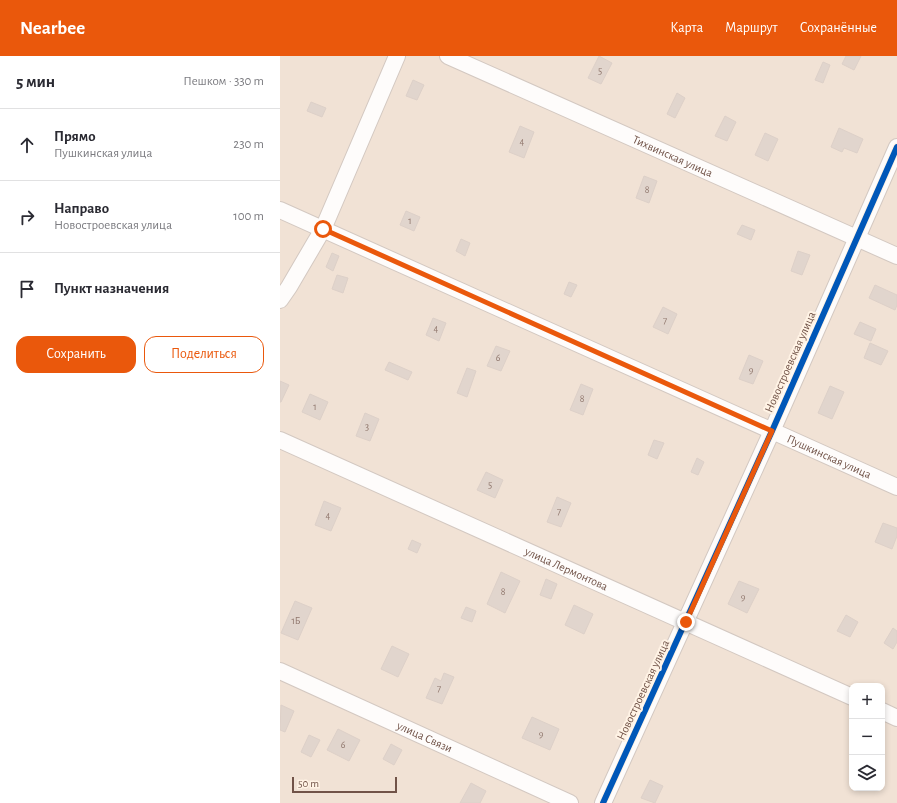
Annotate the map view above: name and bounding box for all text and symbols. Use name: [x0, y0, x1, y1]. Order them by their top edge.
text: Nearbee: [20, 19, 85, 38]
text: Карта: [670, 21, 703, 35]
text: Маршрут: [725, 21, 778, 35]
text: Сохранённые: [800, 21, 877, 35]
house number: 5: [598, 66, 602, 76]
text: 5 мин: [16, 73, 55, 90]
text: Пешком · 330 m: [183, 75, 264, 88]
text: Прямо: [54, 129, 96, 144]
street label: Тихвинская улица: [631, 133, 715, 179]
icon: ahead: [16, 134, 38, 156]
house number: 4: [520, 137, 525, 147]
text: 230 m: [233, 138, 264, 151]
text: Пушкинская улица: [54, 147, 152, 160]
house number: 8: [645, 185, 650, 195]
text: Направо: [54, 201, 109, 216]
icon: right: [16, 206, 38, 228]
text: 100 m: [233, 210, 264, 223]
house number: 1: [408, 216, 412, 226]
text: Новостроевская улица: [54, 219, 172, 232]
route start: [314, 220, 332, 238]
icon: arrive: [16, 278, 38, 300]
text: Пункт назначения: [54, 281, 169, 296]
street label: Новостроевская улица: [762, 309, 819, 415]
house number: 7: [663, 316, 667, 326]
house number: 4: [434, 324, 439, 334]
button: Сохранить: [16, 336, 136, 373]
button: Поделиться: [144, 336, 264, 373]
house number: 6: [496, 353, 501, 363]
house number: 9: [749, 365, 754, 375]
house number: 8: [580, 394, 585, 404]
house number: 1: [313, 402, 317, 412]
house number: 3: [365, 422, 369, 432]
street label: Пушкинская улица: [785, 432, 874, 481]
house number: 5: [488, 480, 492, 490]
house number: 7: [557, 507, 561, 517]
house number: 4: [326, 511, 331, 521]
street label: улица Лермонтова: [522, 545, 610, 593]
house number: 8: [501, 587, 506, 597]
house number: 9: [741, 592, 746, 602]
route end: [677, 613, 695, 631]
house number: 1Б: [291, 616, 301, 626]
street label: Новостроевская улица: [615, 638, 673, 742]
map controls: [849, 683, 885, 791]
button: +: [849, 683, 885, 719]
house number: 7: [437, 684, 441, 694]
street label: улица Связи: [394, 719, 454, 755]
button: −: [849, 719, 885, 755]
house number: 9: [539, 729, 544, 739]
house number: 6: [341, 740, 346, 750]
button: layers: [849, 755, 885, 791]
scale bar: [292, 775, 397, 794]
text: 50 m: [298, 778, 319, 789]

